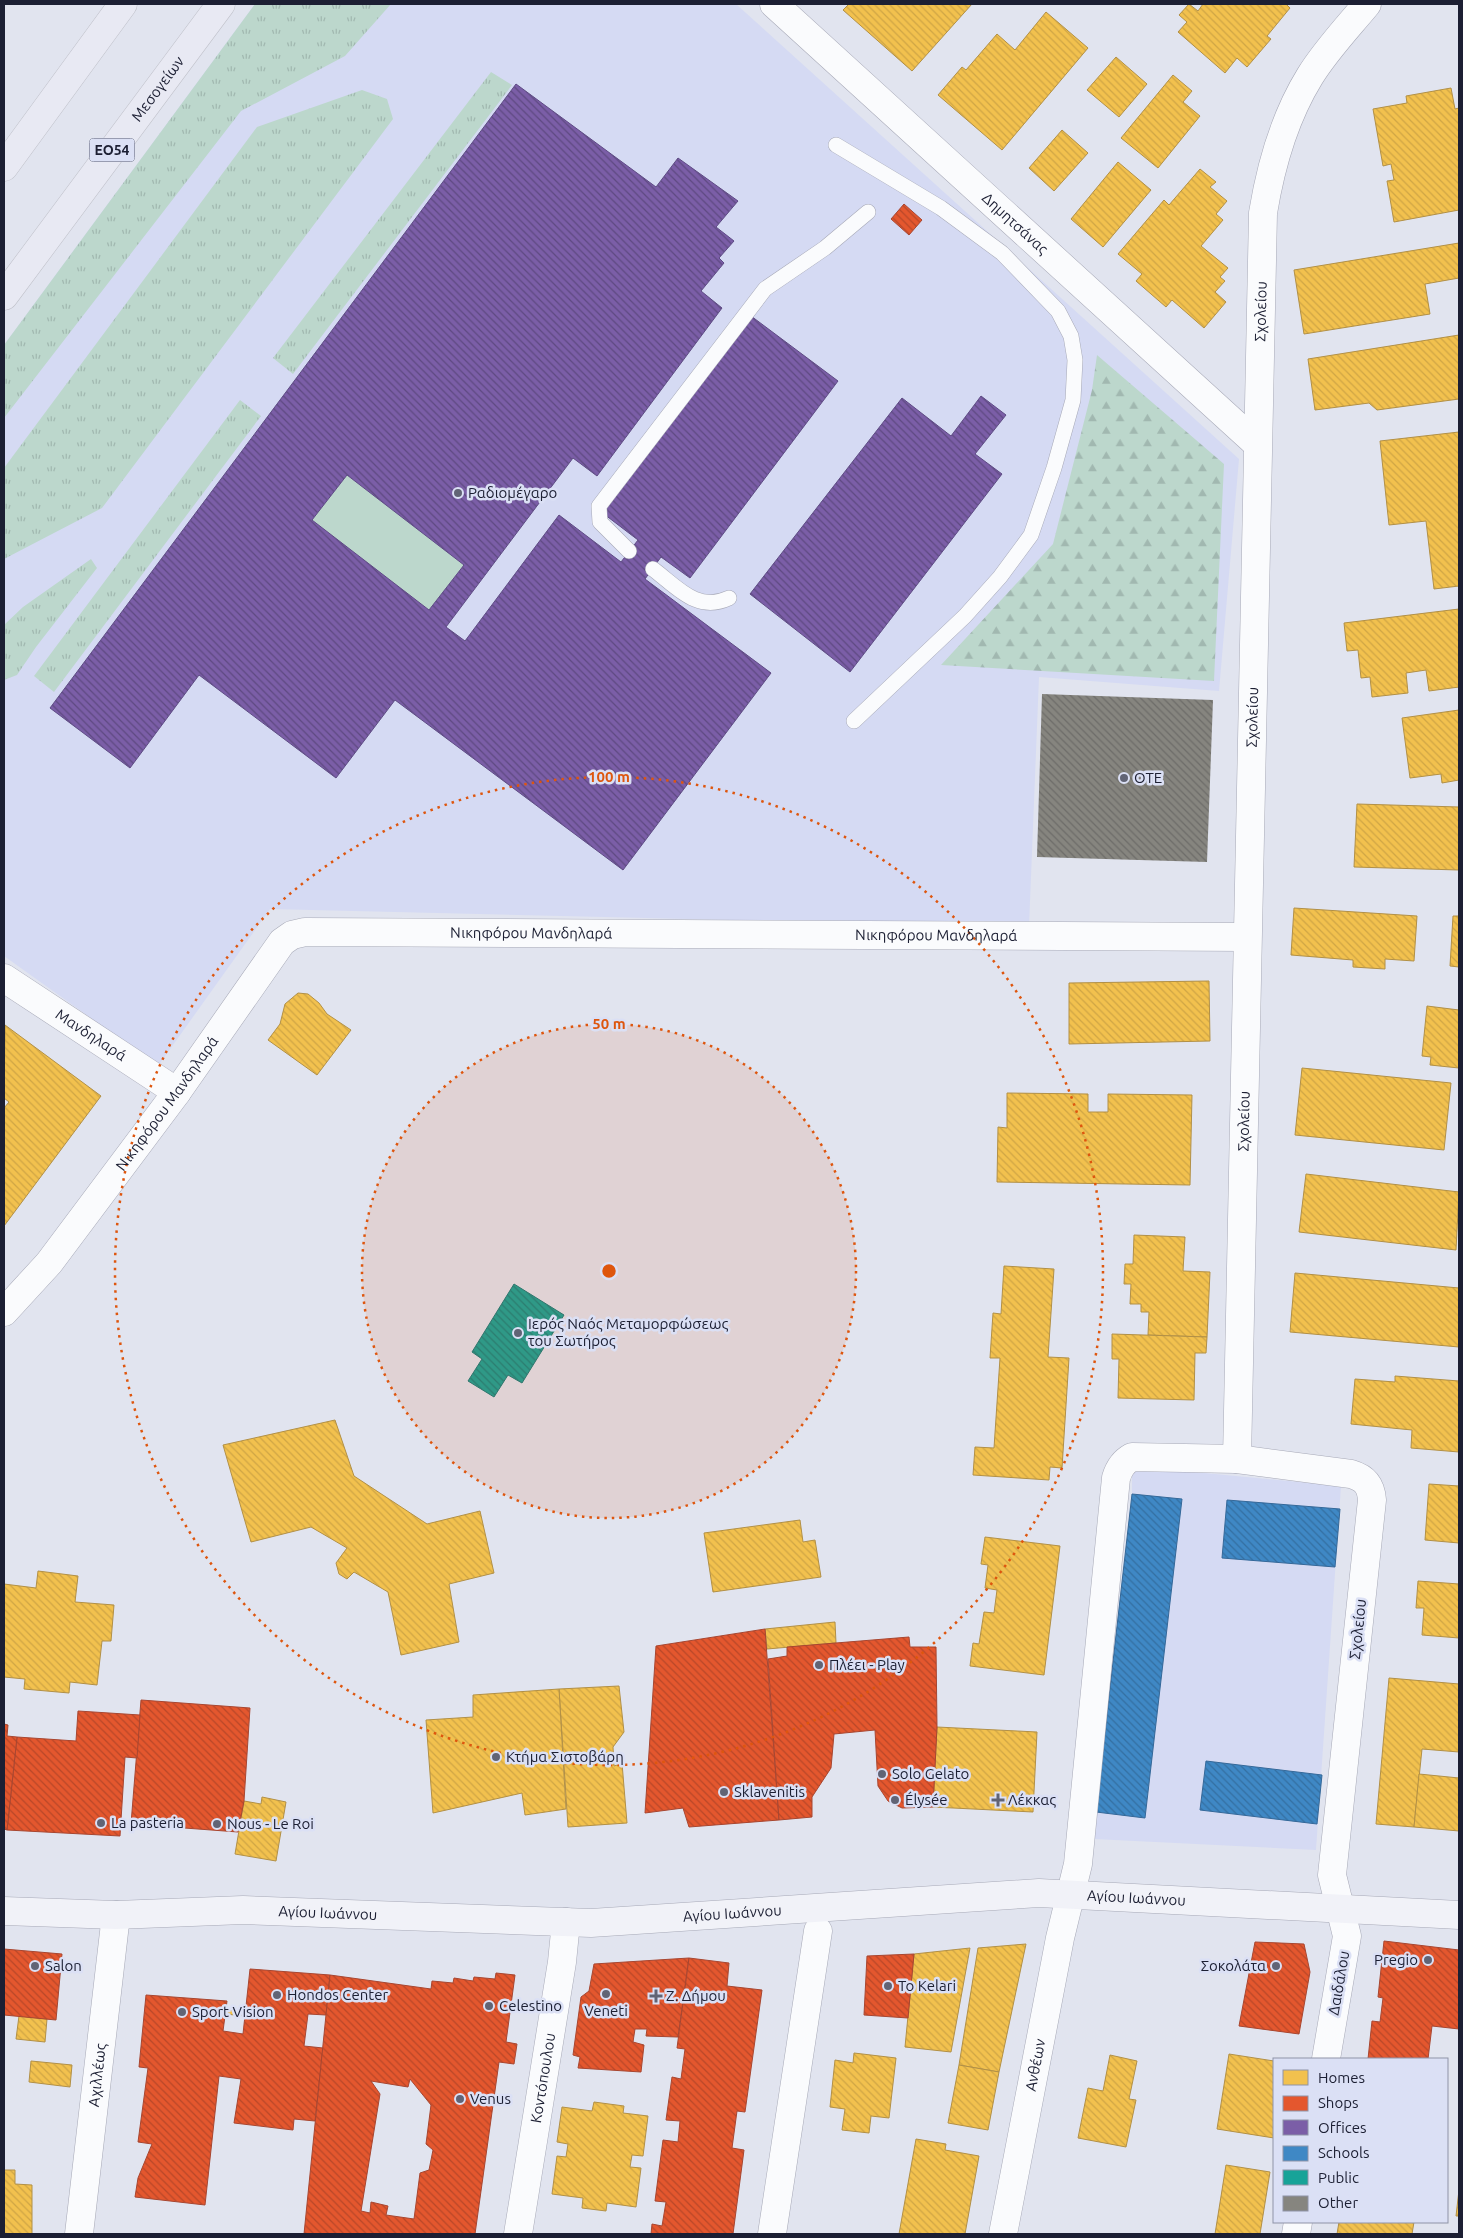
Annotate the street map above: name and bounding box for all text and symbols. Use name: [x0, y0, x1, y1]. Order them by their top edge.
street label: Μεσογείων: [128, 53, 187, 125]
road number: ΕΟ54: [90, 138, 134, 162]
street label: Δημητσάνας: [979, 189, 1052, 258]
street label: Σχολείου: [1251, 281, 1270, 342]
place label: Ραδιομέγαρο: [468, 484, 557, 501]
marker: Ραδιομέγαρο: [452, 487, 464, 499]
street label: Σχολείου: [1243, 687, 1261, 748]
text: 100 m: [588, 768, 630, 785]
place label: ΟΤΕ: [1134, 769, 1162, 786]
marker: ΟΤΕ: [1118, 772, 1130, 784]
street label: Νικηφόρου Μανδηλαρά: [450, 924, 612, 942]
street label: Νικηφόρου Μανδηλαρά: [855, 926, 1017, 944]
street label: Μανδηλαρά: [53, 1005, 130, 1064]
text: 50 m: [592, 1015, 626, 1032]
street label: Νικηφόρου Μανδηλαρά: [112, 1033, 221, 1174]
street label: Σχολείου: [1234, 1091, 1253, 1152]
centre of rings: [600, 1262, 618, 1280]
place label: Ιερός Ναός Μεταμορφώσεως του Σωτήρος: [528, 1315, 728, 1349]
marker: Ιερός Ναός Μεταμορφώσεως του Σωτήρος: [512, 1327, 524, 1339]
street label: Σχολείου: [1346, 1598, 1369, 1660]
place label: Πλέει - Play: [829, 1656, 905, 1673]
marker: Πλέει - Play: [813, 1659, 825, 1671]
place label: Κτήμα Σιστοβάρη: [506, 1748, 624, 1765]
marker: Κτήμα Σιστοβάρη: [490, 1751, 502, 1763]
place label: Solo Gelato: [892, 1765, 969, 1782]
marker: Solo Gelato: [876, 1768, 888, 1780]
place label: Sklavenitis: [734, 1783, 805, 1800]
marker: Sklavenitis: [718, 1786, 730, 1798]
place label: Élysée: [905, 1791, 948, 1808]
place label: Λέκκας: [1008, 1791, 1056, 1808]
marker: Élysée: [889, 1794, 901, 1806]
marker: Λέκκας: [992, 1794, 1004, 1806]
place label: La pasteria: [111, 1814, 184, 1831]
place label: Nous - Le Roi: [227, 1815, 314, 1832]
marker: La pasteria: [95, 1817, 107, 1829]
marker: Nous - Le Roi: [211, 1818, 223, 1830]
street label: Αγίου Ιωάννου: [1087, 1887, 1186, 1909]
street label: Αγίου Ιωάννου: [682, 1901, 782, 1925]
street label: Αγίου Ιωάννου: [278, 1902, 378, 1923]
street label: Δαιδάλου: [1324, 1949, 1353, 2017]
place label: Pregio: [1374, 1951, 1418, 1968]
marker: Pregio: [1422, 1954, 1434, 1966]
place label: Salon: [45, 1957, 82, 1974]
place label: Σοκολάτα: [1201, 1957, 1266, 1974]
marker: Salon: [29, 1960, 41, 1972]
marker: Σοκολάτα: [1270, 1960, 1282, 1972]
place label: To Kelari: [898, 1977, 956, 1994]
marker: To Kelari: [882, 1980, 894, 1992]
place label: Hondos Center: [287, 1986, 388, 2003]
place label: Ζ. Δήμου: [666, 1987, 726, 2004]
marker: Veneti: [600, 1988, 612, 2000]
marker: Hondos Center: [271, 1989, 283, 2001]
marker: Ζ. Δήμου: [650, 1990, 662, 2002]
place label: Celestino: [499, 1997, 562, 2014]
marker: Celestino: [483, 2000, 495, 2012]
place label: Veneti: [584, 2002, 628, 2019]
place label: Sport Vision: [192, 2003, 274, 2020]
marker: Sport Vision: [176, 2006, 188, 2018]
street label: Κοντόπουλου: [527, 2032, 558, 2124]
street label: Ανθέων: [1022, 2037, 1048, 2093]
street label: Αχιλλέως: [85, 2042, 109, 2108]
legend: [1273, 2058, 1448, 2223]
text: Homes: [1318, 2069, 1365, 2086]
place label: Venus: [470, 2090, 511, 2107]
marker: Venus: [454, 2093, 466, 2105]
text: Shops: [1318, 2094, 1359, 2111]
text: Offices: [1318, 2119, 1366, 2136]
text: Schools: [1318, 2144, 1369, 2161]
text: Public: [1318, 2169, 1359, 2186]
text: Other: [1318, 2194, 1358, 2211]

